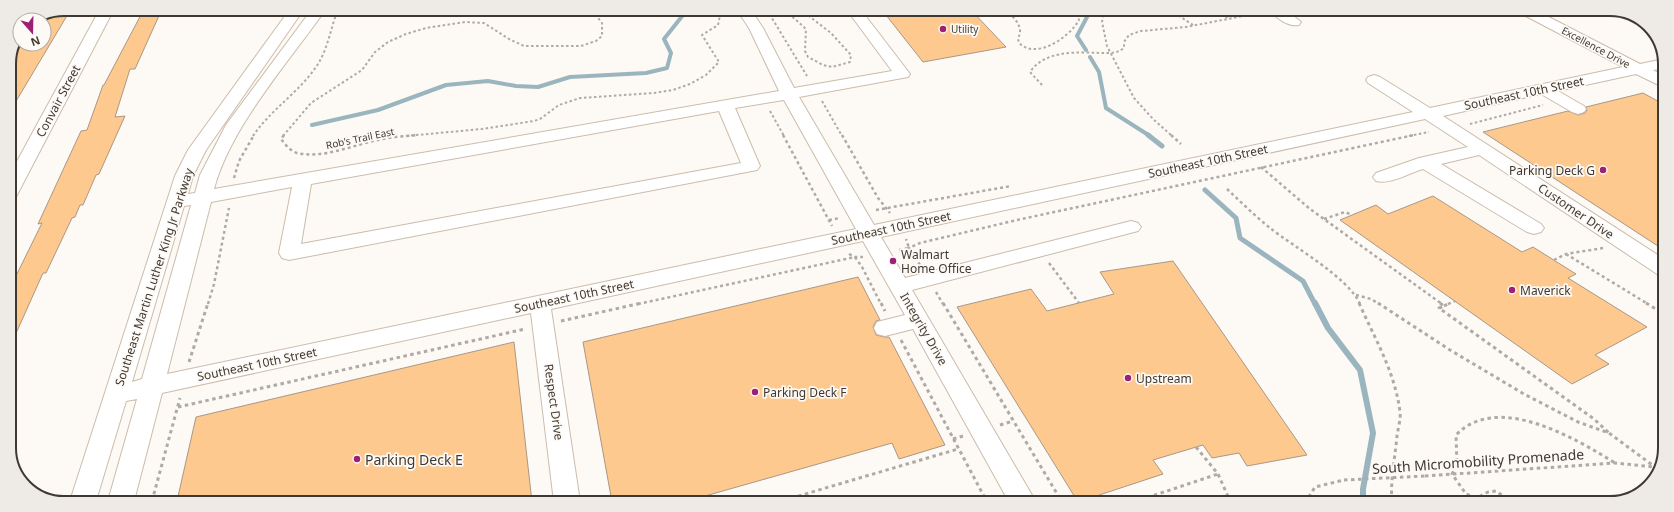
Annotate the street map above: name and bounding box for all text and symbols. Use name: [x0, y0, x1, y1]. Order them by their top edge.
north arrow: [12, 12, 52, 52]
place label: Utility: [951, 22, 979, 36]
street label: Excellence Drive: [1559, 23, 1633, 71]
marker: Utility: [938, 24, 948, 34]
text: N: [29, 33, 42, 50]
street label: Convair Street: [32, 61, 85, 140]
street label: Southeast 10th Street: [1463, 72, 1586, 114]
street label: Rob's Trail East: [325, 124, 396, 152]
street label: Southeast 10th Street: [1147, 140, 1270, 182]
place label: Parking Deck G: [1509, 162, 1595, 179]
street label: Southeast Martin Luther King Jr Parkway: [111, 165, 198, 388]
marker: Parking Deck G: [1598, 165, 1608, 175]
street label: Customer Drive: [1535, 179, 1617, 243]
street label: Southeast 10th Street: [830, 207, 953, 249]
place label: Walmart Home Office: [901, 246, 972, 277]
marker: Walmart Home Office: [888, 256, 898, 266]
street label: Southeast 10th Street: [513, 275, 636, 317]
place label: Maverick: [1520, 282, 1571, 299]
marker: Maverick: [1507, 285, 1517, 295]
street label: Integrity Drive: [896, 290, 952, 369]
street label: Southeast 10th Street: [196, 343, 319, 385]
street label: Respect Drive: [540, 363, 568, 442]
place label: Upstream: [1136, 370, 1192, 387]
marker: Upstream: [1123, 373, 1133, 383]
place label: Parking Deck F: [763, 384, 846, 401]
marker: Parking Deck F: [750, 387, 760, 397]
street label: South Micromobility Promenade: [1371, 444, 1585, 478]
place label: Parking Deck E: [365, 450, 463, 469]
marker: Parking Deck E: [352, 454, 362, 464]

